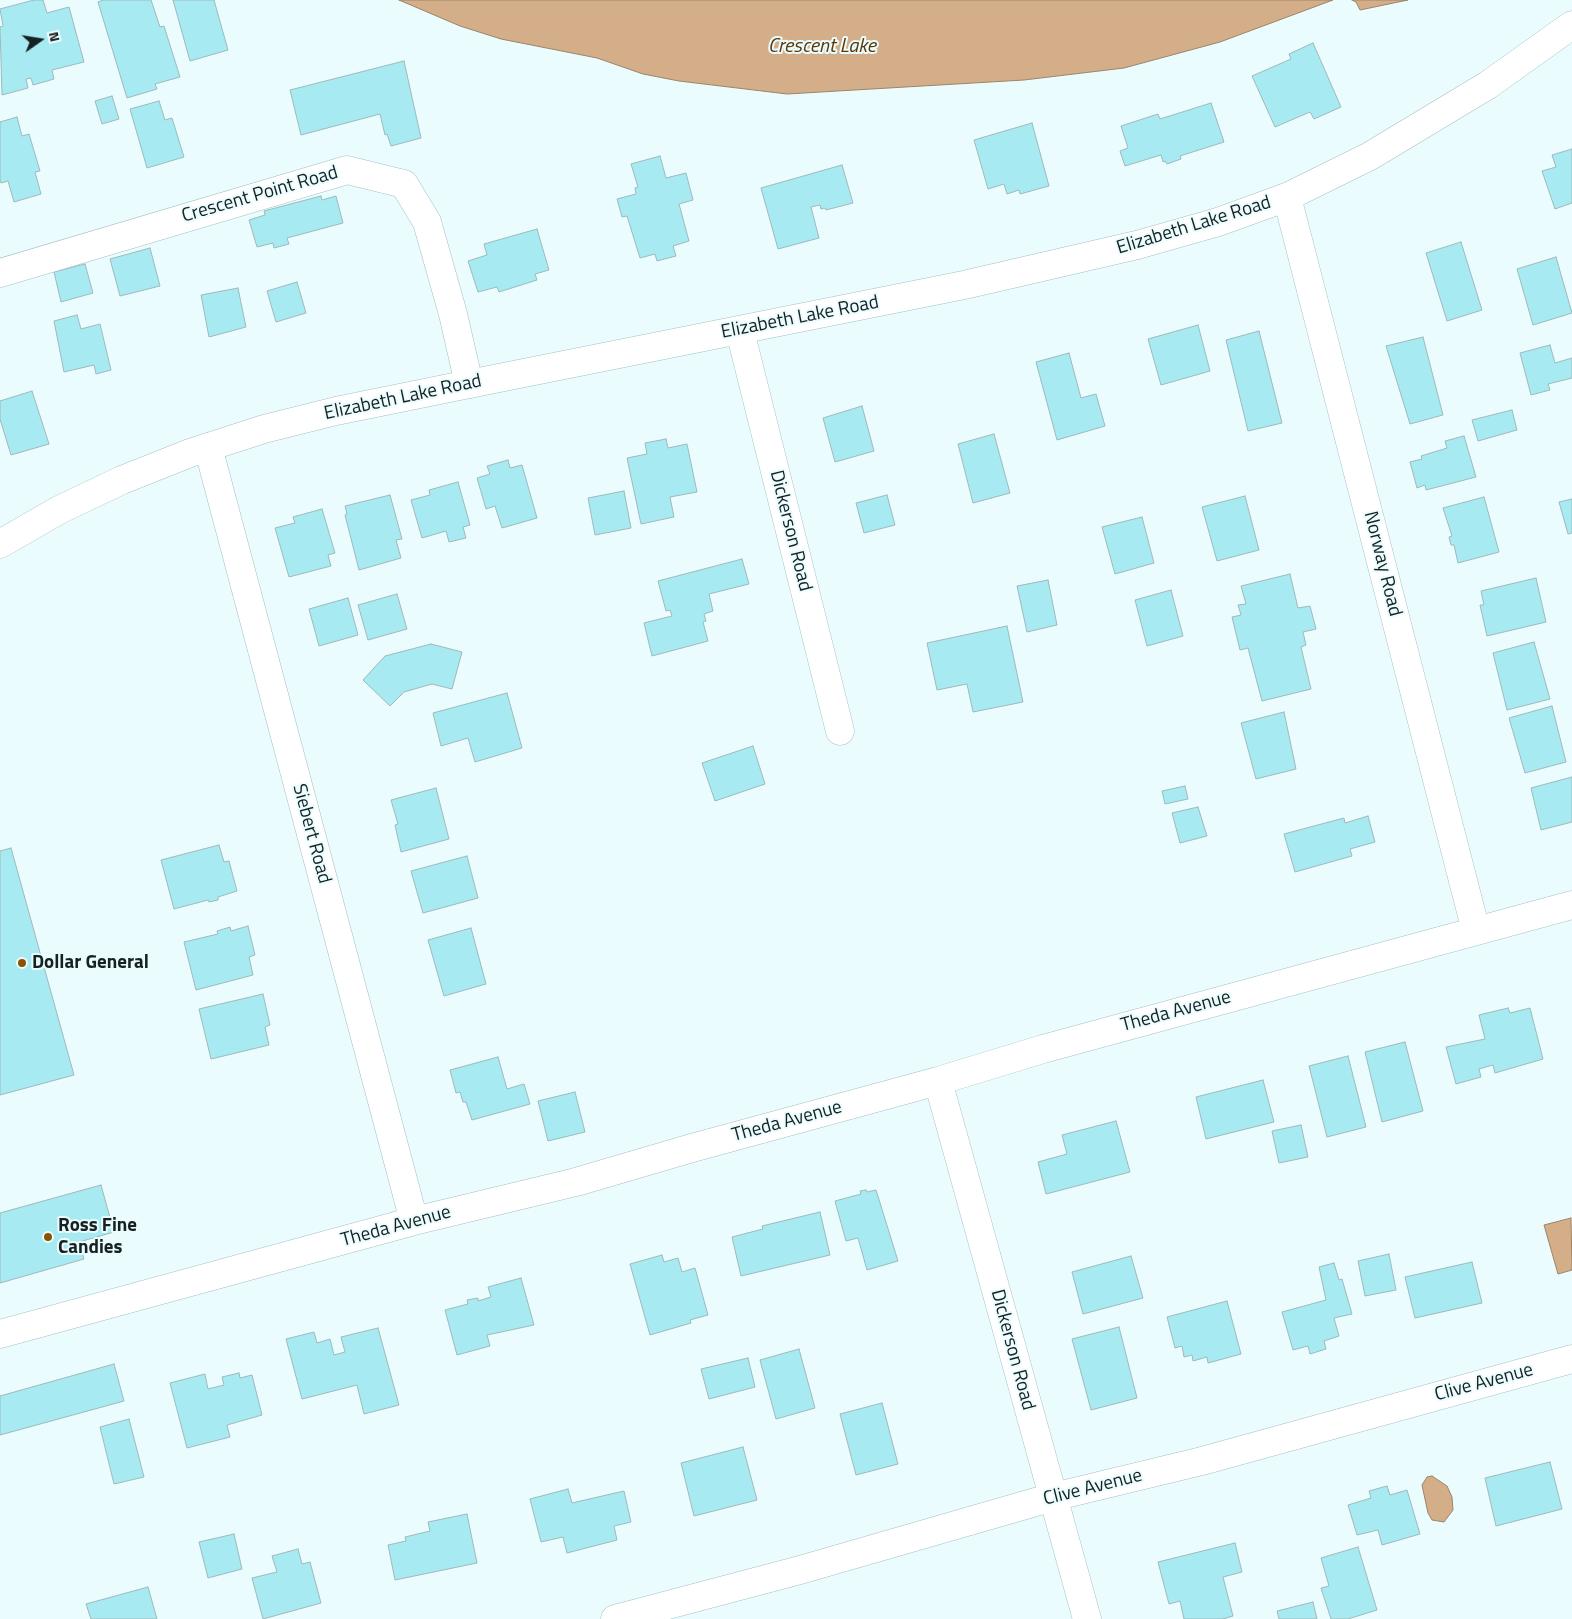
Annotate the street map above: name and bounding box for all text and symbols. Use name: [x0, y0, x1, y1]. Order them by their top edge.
north arrow: [15, 15, 65, 65]
text: N: [44, 29, 66, 44]
water label: Crescent Lake: [768, 35, 876, 59]
street label: Crescent Point Road: [179, 162, 341, 228]
street label: Elizabeth Lake Road: [1114, 192, 1274, 260]
street label: Elizabeth Lake Road: [719, 292, 881, 344]
street label: Elizabeth Lake Road: [322, 370, 484, 426]
street label: Dickerson Road: [764, 468, 816, 594]
street label: Norway Road: [1358, 509, 1406, 619]
street label: Siebert Road: [287, 782, 335, 886]
place label: Dollar General: [32, 952, 149, 974]
marker: Dollar General: [16, 957, 28, 969]
street label: Theda Avenue: [1118, 986, 1234, 1038]
street label: Theda Avenue: [729, 1096, 845, 1148]
street label: Theda Avenue: [338, 1201, 454, 1253]
place label: Ross Fine Candies: [58, 1215, 137, 1259]
marker: Ross Fine Candies: [42, 1231, 54, 1243]
street label: Dickerson Road: [985, 1287, 1039, 1413]
street label: Clive Avenue: [1432, 1359, 1536, 1407]
street label: Clive Avenue: [1041, 1465, 1145, 1511]

